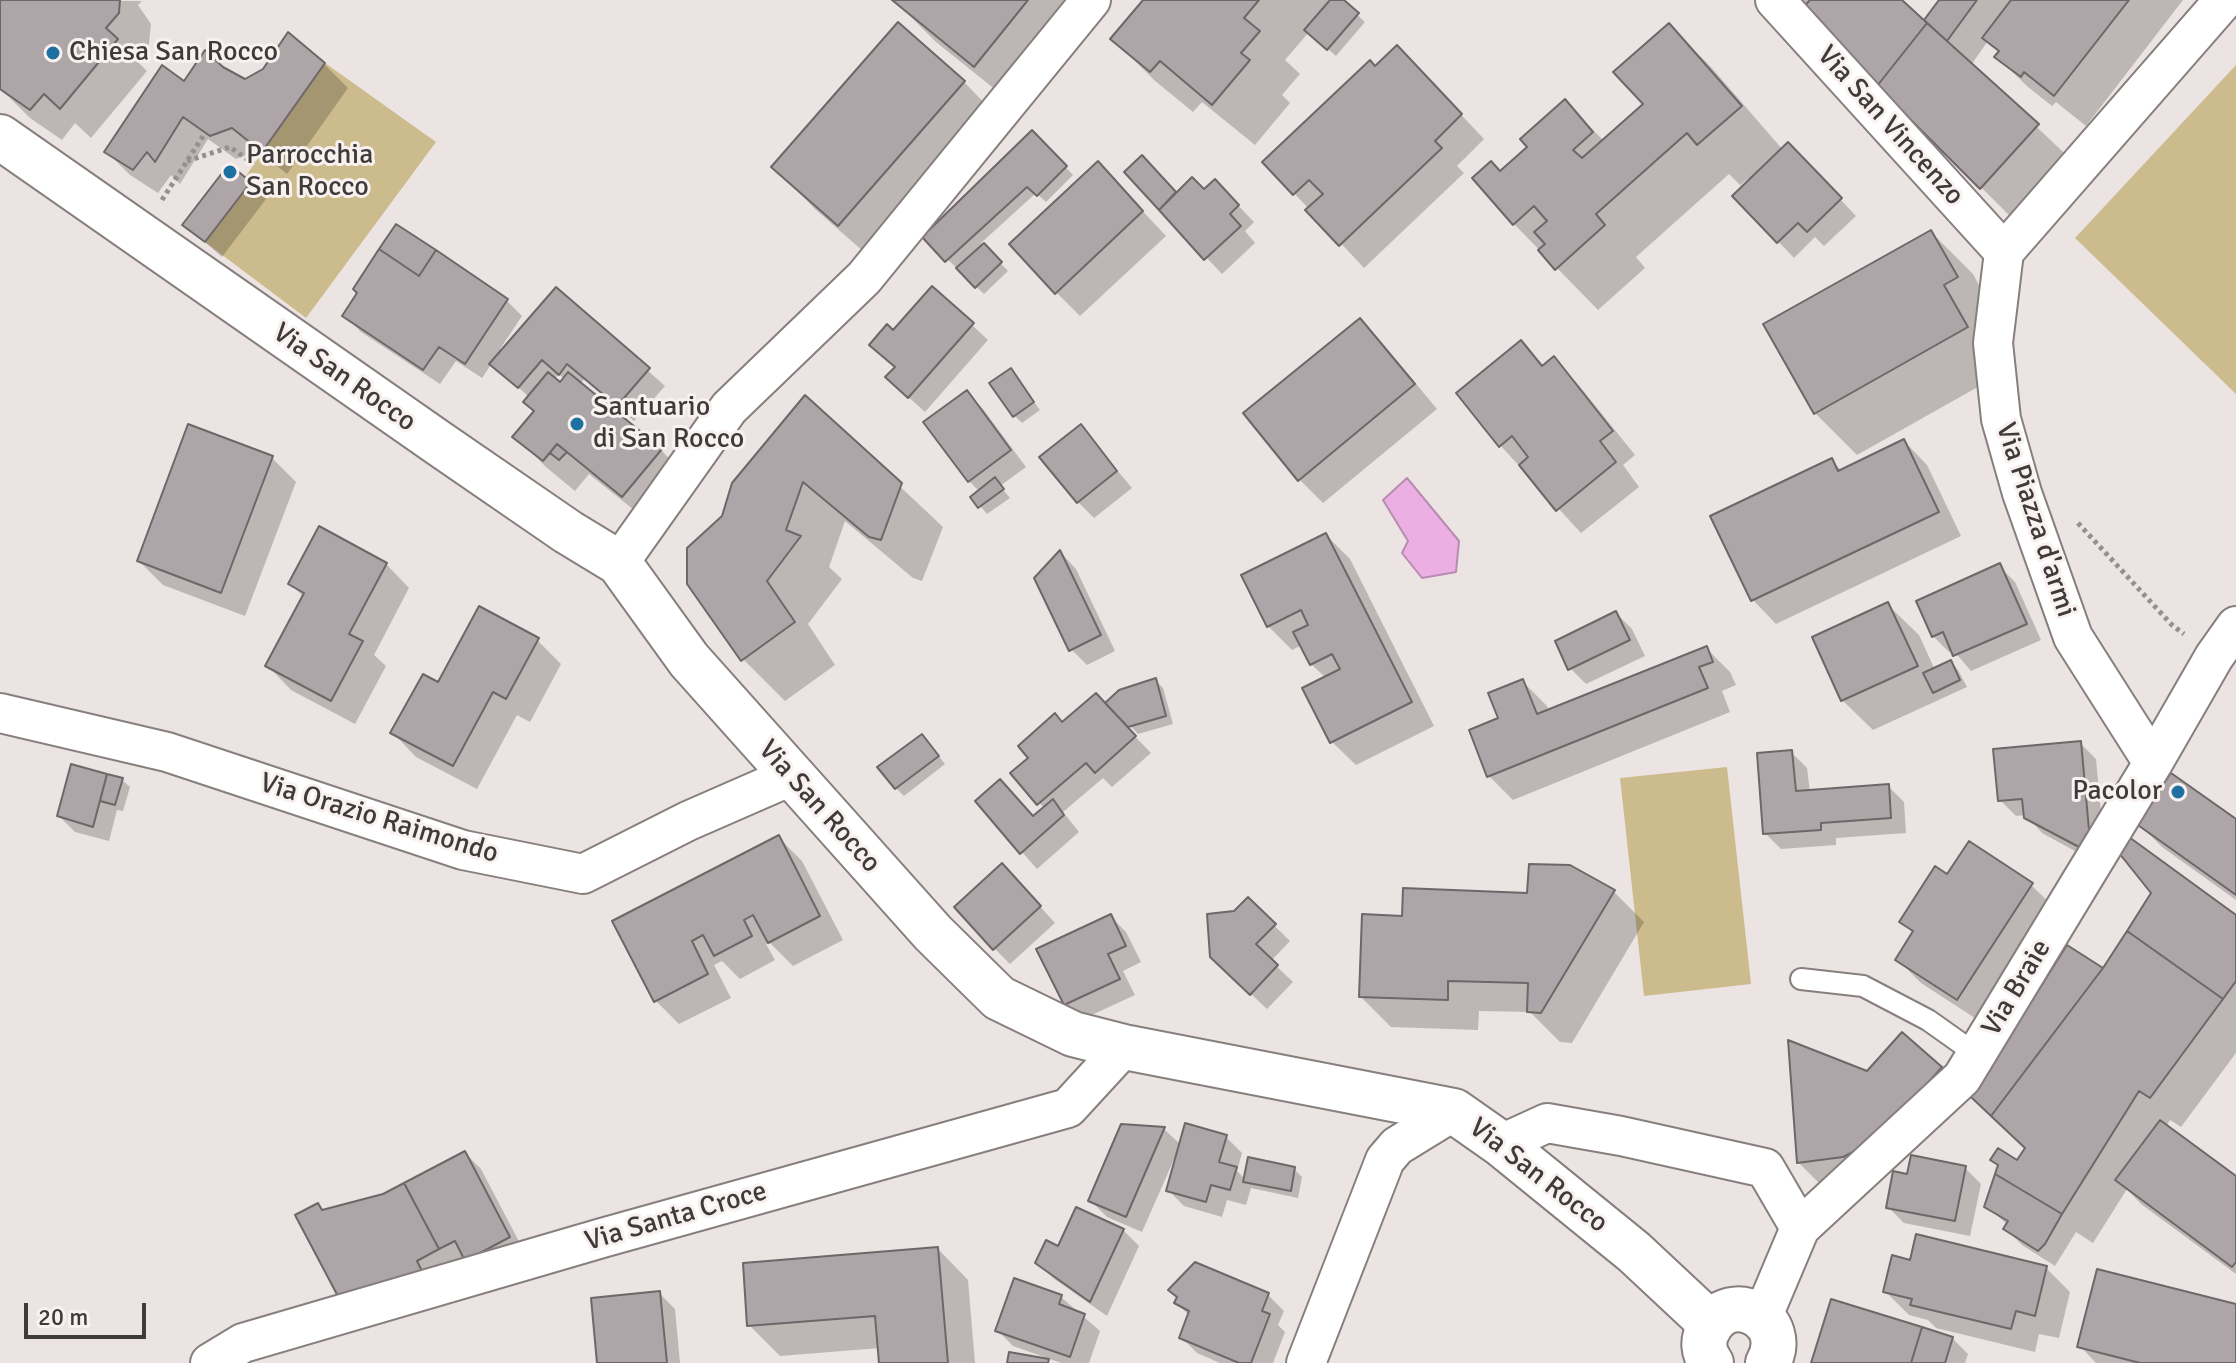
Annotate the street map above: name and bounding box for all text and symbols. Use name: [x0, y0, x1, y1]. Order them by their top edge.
place label: Chiesa San Rocco: [69, 36, 278, 70]
street label: Via San Vincenzo: [1810, 39, 1970, 213]
marker: Chiesa San Rocco: [44, 44, 62, 62]
place label: Parrocchia San Rocco: [246, 139, 373, 205]
marker: Parrocchia San Rocco: [221, 163, 239, 181]
street label: Via San Rocco: [266, 316, 422, 440]
place label: Santuario di San Rocco: [593, 391, 744, 457]
marker: Santuario di San Rocco: [568, 415, 586, 433]
street label: Via Piazza d'armi: [1988, 419, 2082, 621]
street label: Via San Rocco: [751, 734, 887, 880]
street label: Via Orazio Raimondo: [256, 767, 502, 871]
place label: Pacolor: [2072, 775, 2162, 809]
marker: Pacolor: [2169, 783, 2187, 801]
street label: Via Braie: [1975, 934, 2059, 1042]
street label: Via San Rocco: [1462, 1111, 1614, 1241]
street label: Via Santa Croce: [581, 1175, 771, 1259]
scale bar: [28, 1287, 150, 1337]
text: 20 m: [38, 1302, 88, 1332]

